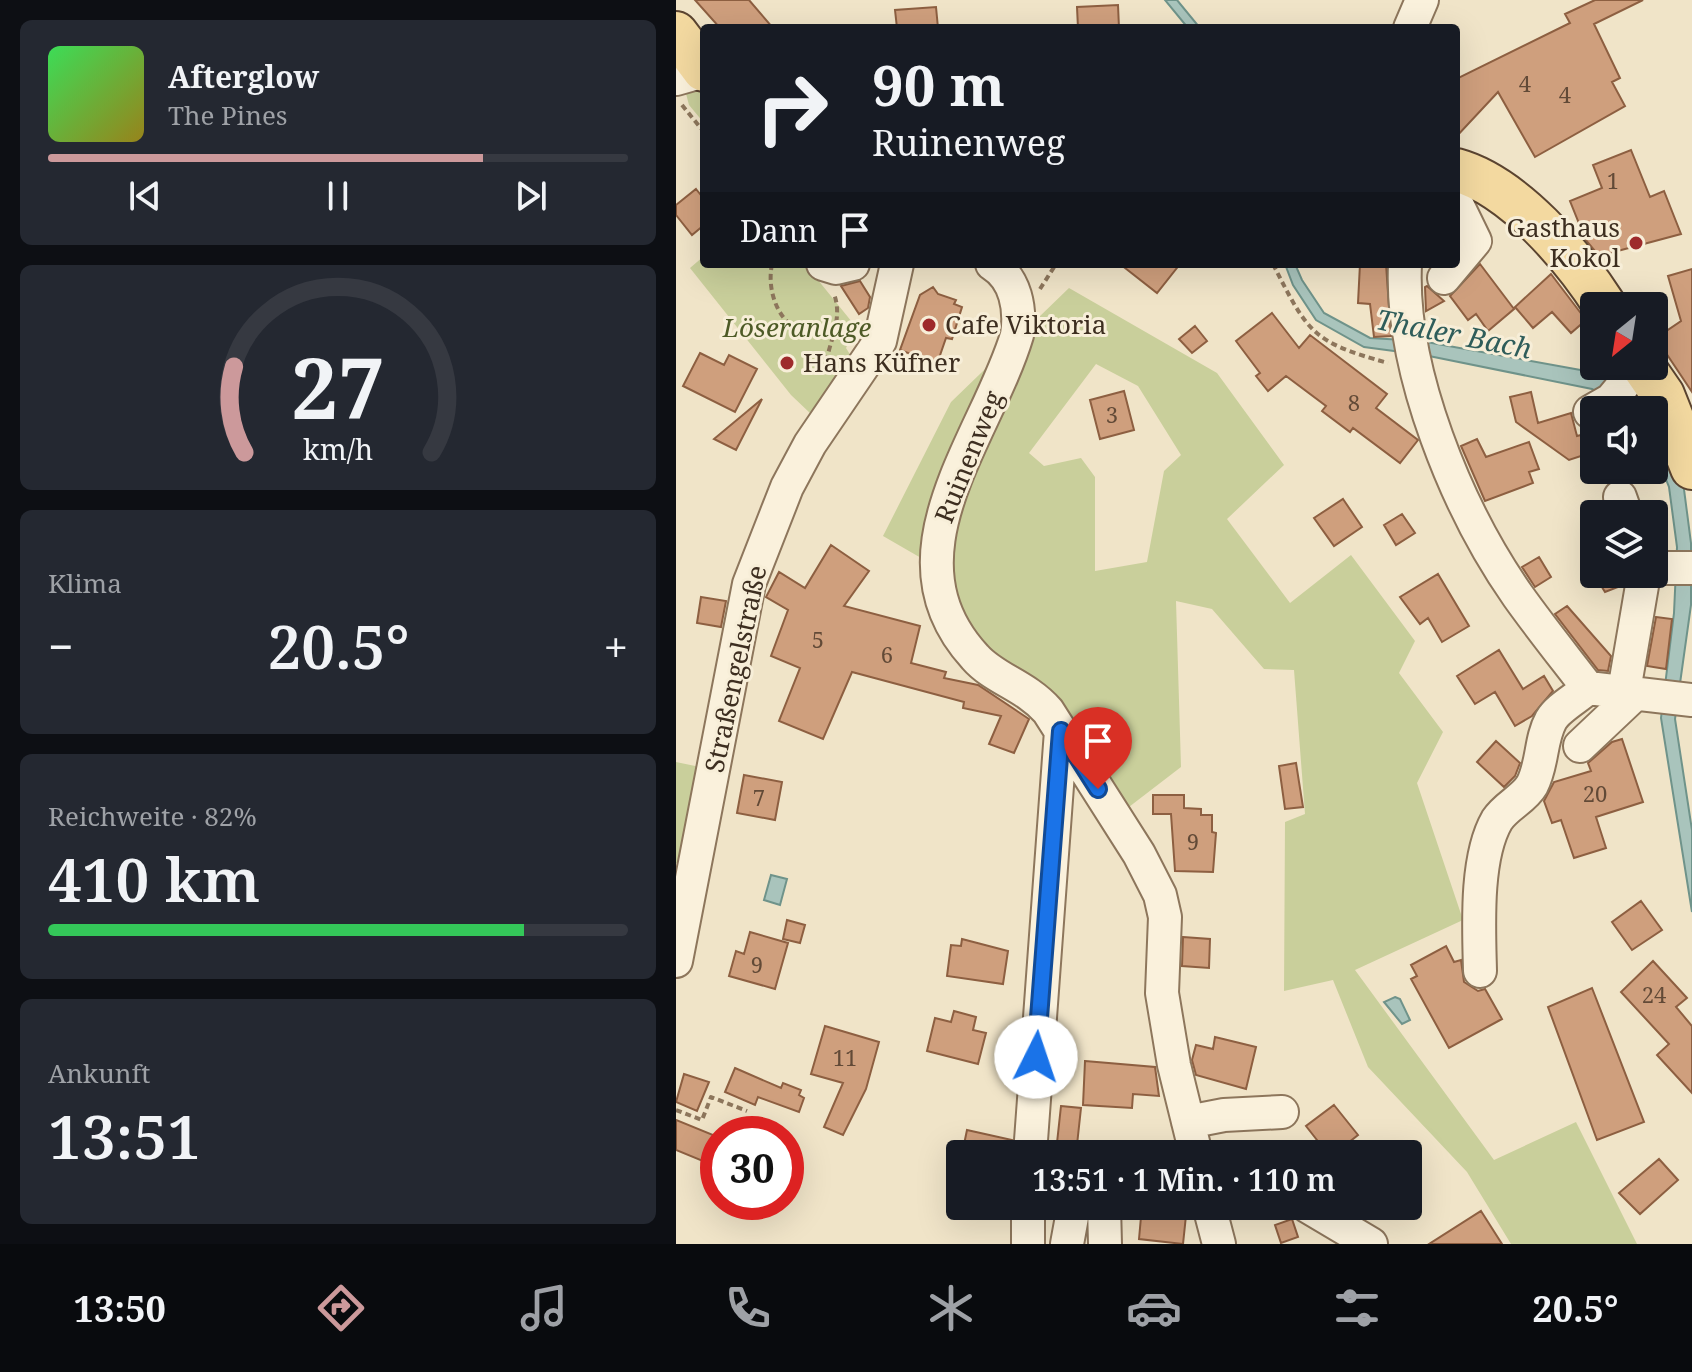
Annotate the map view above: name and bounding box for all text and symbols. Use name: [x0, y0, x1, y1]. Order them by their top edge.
text: 90 m: [872, 46, 1005, 122]
text: Afterglow: [168, 56, 319, 97]
icon: right: [740, 56, 844, 160]
house number: 4: [1519, 68, 1531, 98]
house number: 4: [1559, 79, 1571, 109]
text: The Pines: [168, 97, 288, 133]
text: Ruinenweg: [872, 118, 1065, 167]
house number: 1: [1607, 165, 1619, 195]
icon: previous: [123, 174, 167, 218]
icon: pause: [316, 174, 360, 218]
icon: next: [509, 174, 553, 218]
icon: arrive: [833, 208, 877, 252]
place label: Gasthaus Kokol: [1507, 209, 1620, 275]
text: Dann: [740, 210, 817, 251]
marker: Gasthaus Kokol: [1627, 234, 1645, 252]
north arrow: [1580, 292, 1668, 380]
map controls: [1580, 292, 1668, 588]
water label: Thaler Bach: [1373, 299, 1535, 367]
place label: Cafe Viktoria: [945, 306, 1106, 342]
park label: Löseranlage: [722, 309, 871, 345]
marker: Cafe Viktoria: [920, 316, 938, 334]
text: 27: [291, 330, 385, 443]
place label: Hans Küfner: [803, 344, 960, 380]
marker: Hans Küfner: [778, 354, 796, 372]
street label: Ruinenweg: [925, 385, 1011, 528]
house number: 8: [1348, 387, 1360, 417]
button: sound: [1580, 396, 1668, 484]
house number: 3: [1106, 399, 1118, 429]
text: km/h: [303, 429, 373, 468]
button: layers: [1580, 500, 1668, 588]
street label: Straßengelstraße: [695, 562, 775, 776]
text: Klima: [48, 565, 122, 601]
text: 20.5°: [267, 605, 409, 687]
text: −: [48, 616, 73, 676]
text: +: [603, 616, 628, 676]
house number: 5: [812, 624, 824, 654]
house number: 6: [881, 639, 893, 669]
pin: [1064, 707, 1132, 789]
icon: arrive: [1076, 719, 1120, 763]
house number: 20: [1583, 778, 1607, 808]
house number: 7: [753, 782, 765, 812]
text: Reichweite · 82%: [48, 798, 257, 834]
house number: 9: [1187, 826, 1199, 856]
text: 410 km: [48, 838, 260, 920]
house number: 9: [751, 949, 763, 979]
house number: 24: [1642, 979, 1666, 1009]
position arrow: [994, 1015, 1078, 1099]
house number: 11: [833, 1042, 857, 1072]
text: Ankunft: [48, 1055, 150, 1091]
text: 13:51: [48, 1095, 201, 1177]
speed limit sign: 30: [700, 1116, 804, 1220]
text: 13:51 · 1 Min. · 110 m: [1032, 1159, 1336, 1200]
icon: directions: [313, 1280, 369, 1336]
icon: music: [516, 1280, 572, 1336]
icon: phone: [720, 1280, 776, 1336]
icon: climate: [923, 1280, 979, 1336]
icon: car: [1126, 1280, 1182, 1336]
icon: filters: [1329, 1280, 1385, 1336]
text: 13:50: [74, 1284, 166, 1333]
text: 20.5°: [1532, 1284, 1618, 1333]

